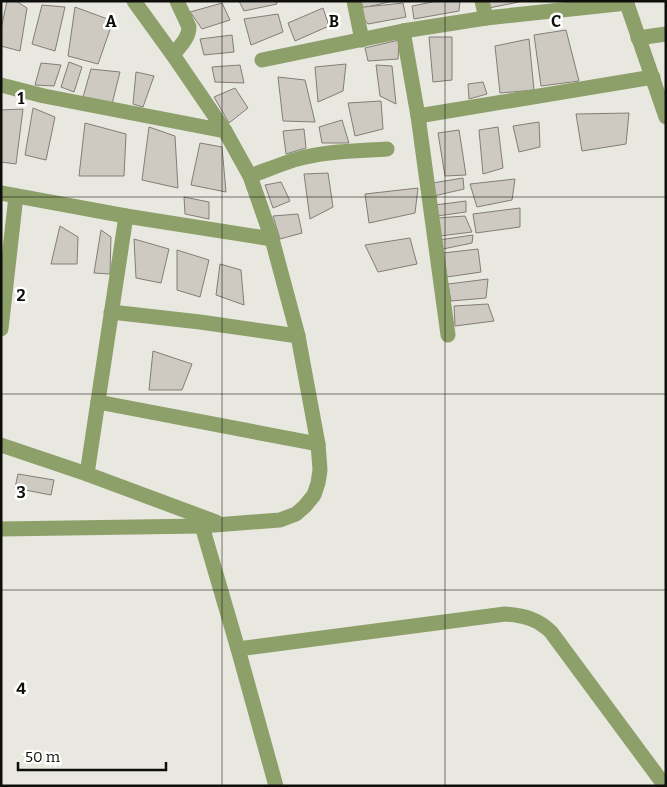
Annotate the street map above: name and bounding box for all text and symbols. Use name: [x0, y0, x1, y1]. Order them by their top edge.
text: A: [105, 12, 117, 31]
text: B: [329, 12, 339, 31]
text: C: [551, 12, 561, 31]
text: 1: [18, 89, 25, 108]
text: 2: [16, 286, 26, 305]
text: 3: [16, 483, 26, 502]
text: 4: [16, 679, 26, 698]
scale bar: [18, 740, 165, 772]
text: 50 m: [25, 748, 61, 766]

